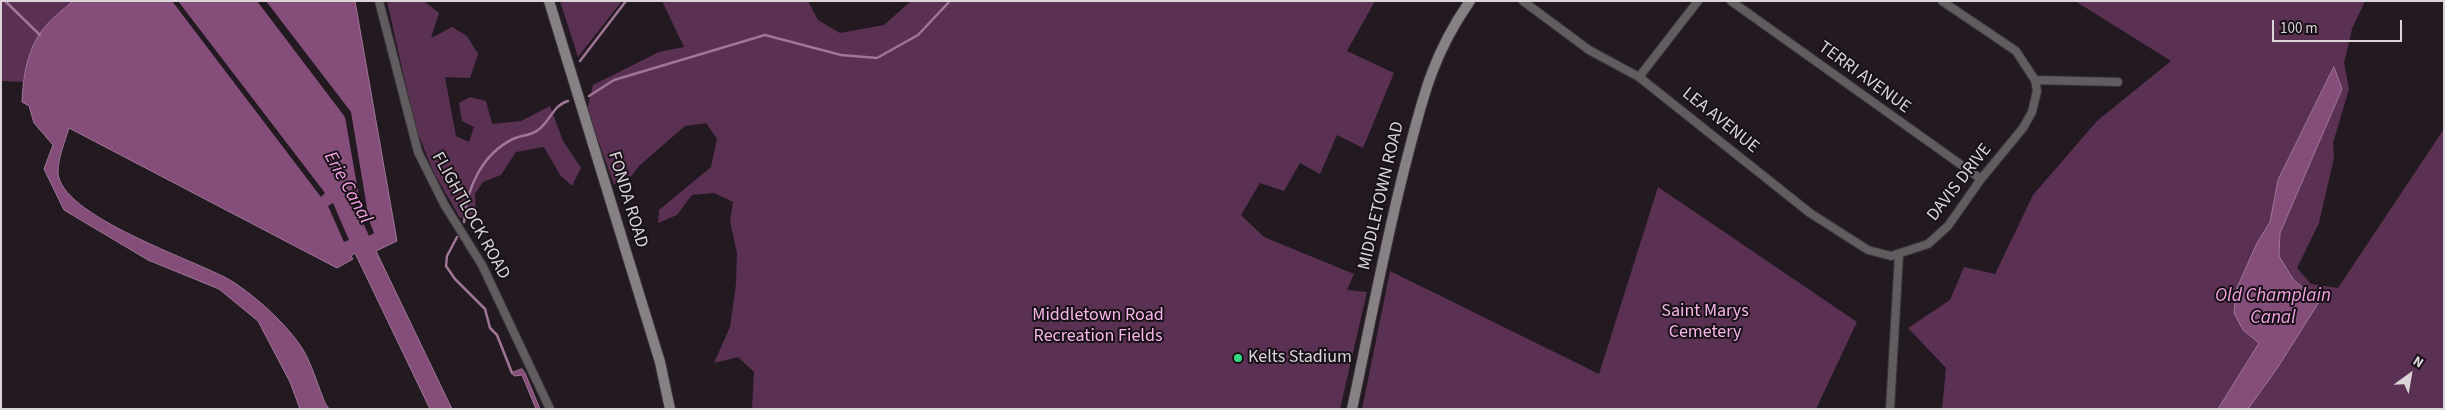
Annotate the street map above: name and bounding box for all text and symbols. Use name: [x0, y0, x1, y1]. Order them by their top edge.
scale bar: [2275, 10, 2405, 42]
text: 100 m: [2280, 18, 2318, 39]
street label: TERRI AVENUE: [1814, 37, 1914, 119]
street label: LEA AVENUE: [1677, 83, 1763, 159]
street label: MIDDLETOWN ROAD: [1354, 120, 1410, 272]
street label: DAVIS DRIVE: [1923, 140, 1997, 226]
water label: Erie Canal: [318, 148, 376, 228]
street label: FLIGHTLOCK ROAD: [426, 149, 514, 283]
street label: FONDA ROAD: [602, 149, 652, 251]
water label: Old Champlain Canal: [2215, 286, 2331, 330]
park label: Saint Marys Cemetery: [1661, 301, 1749, 344]
park label: Middletown Road Recreation Fields: [1032, 305, 1164, 348]
place label: Kelts Stadium: [1248, 347, 1352, 369]
north arrow: [2385, 350, 2435, 400]
text: N: [2409, 351, 2427, 373]
marker: Kelts Stadium: [1232, 352, 1244, 364]

